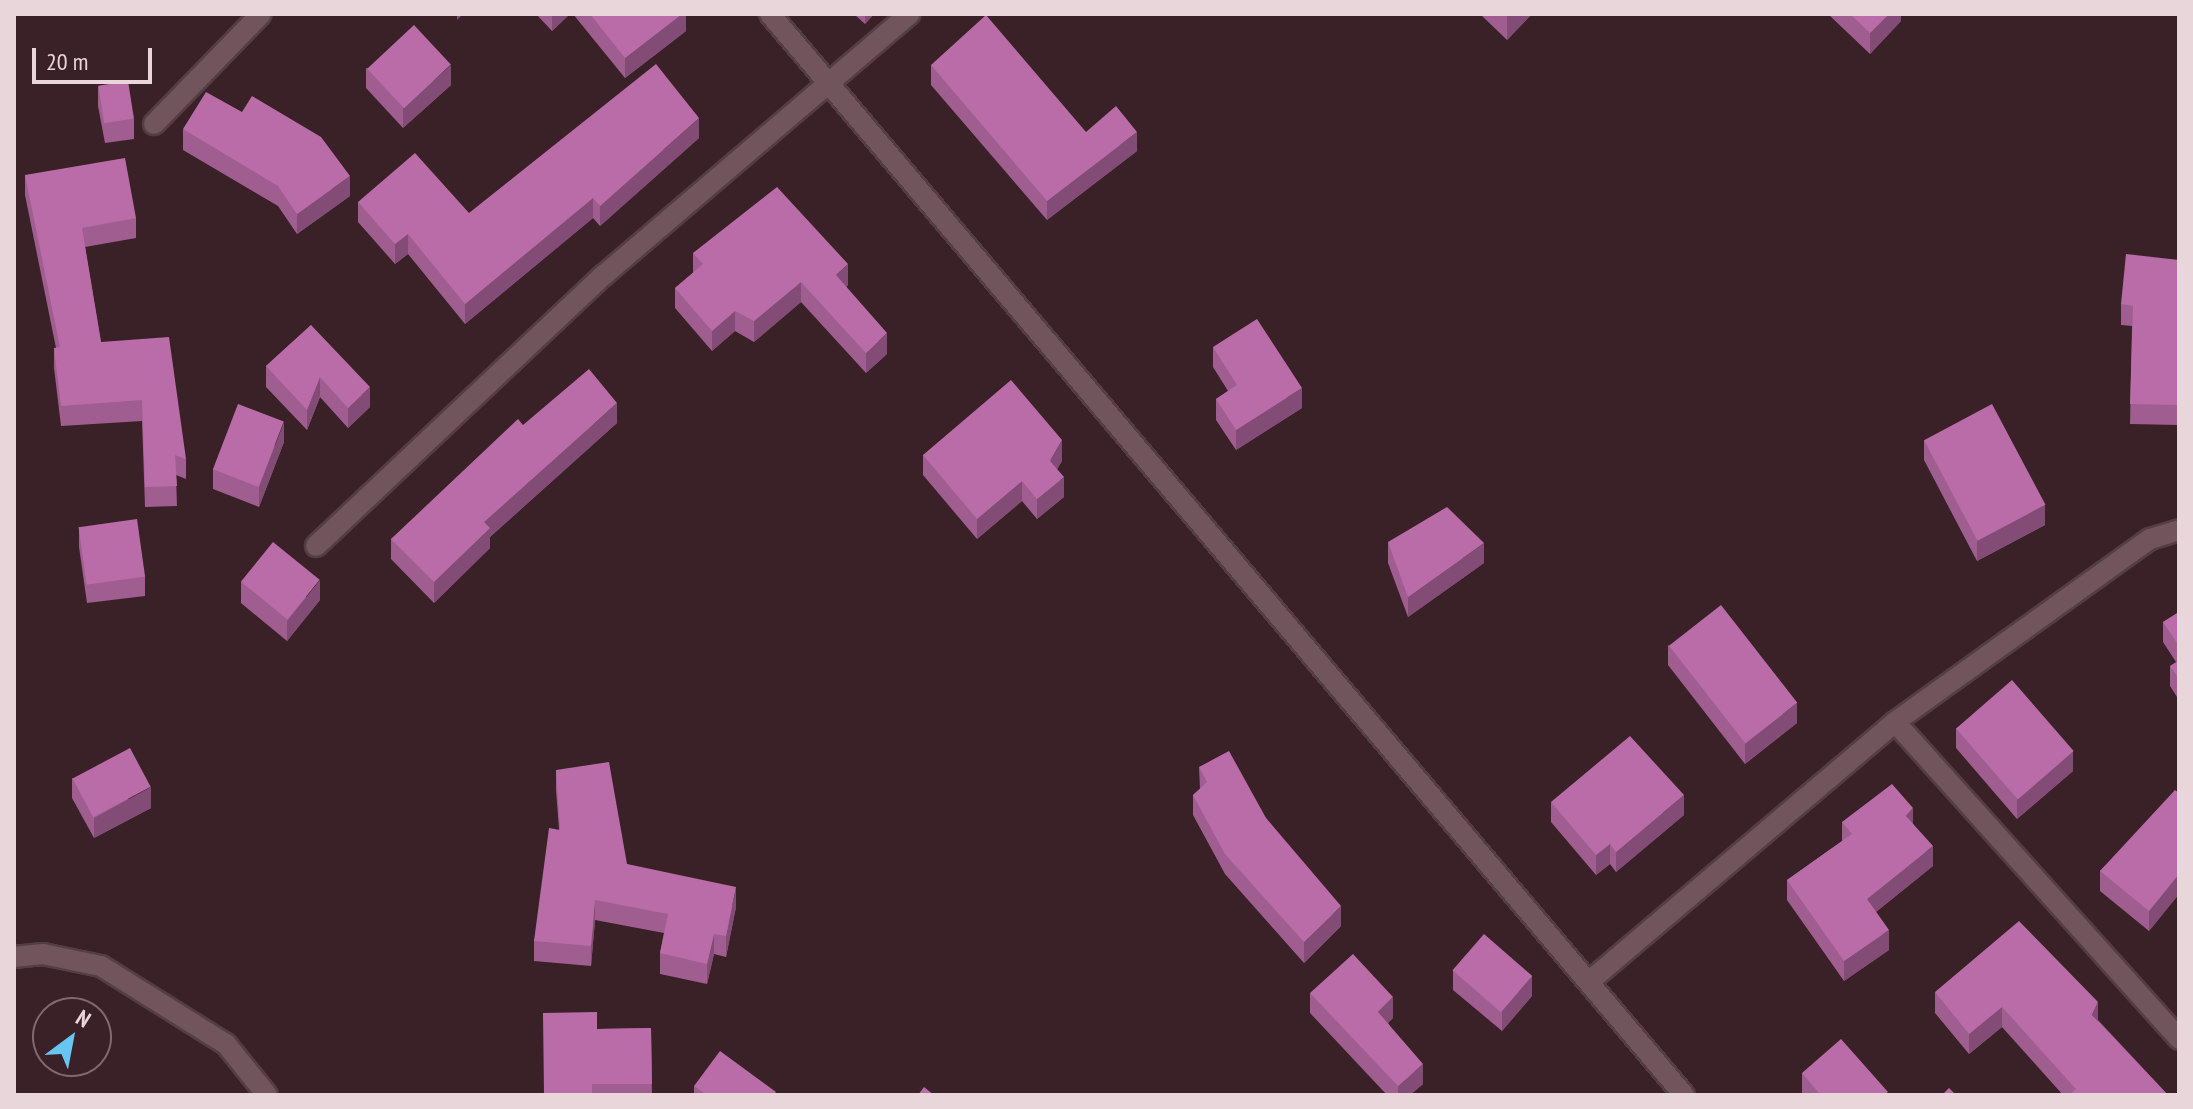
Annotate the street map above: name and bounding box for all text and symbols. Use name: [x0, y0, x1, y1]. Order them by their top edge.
scale bar: [36, 32, 156, 82]
text: 20 m: [46, 46, 88, 77]
north arrow: [32, 997, 112, 1077]
text: N: [71, 1003, 96, 1033]

